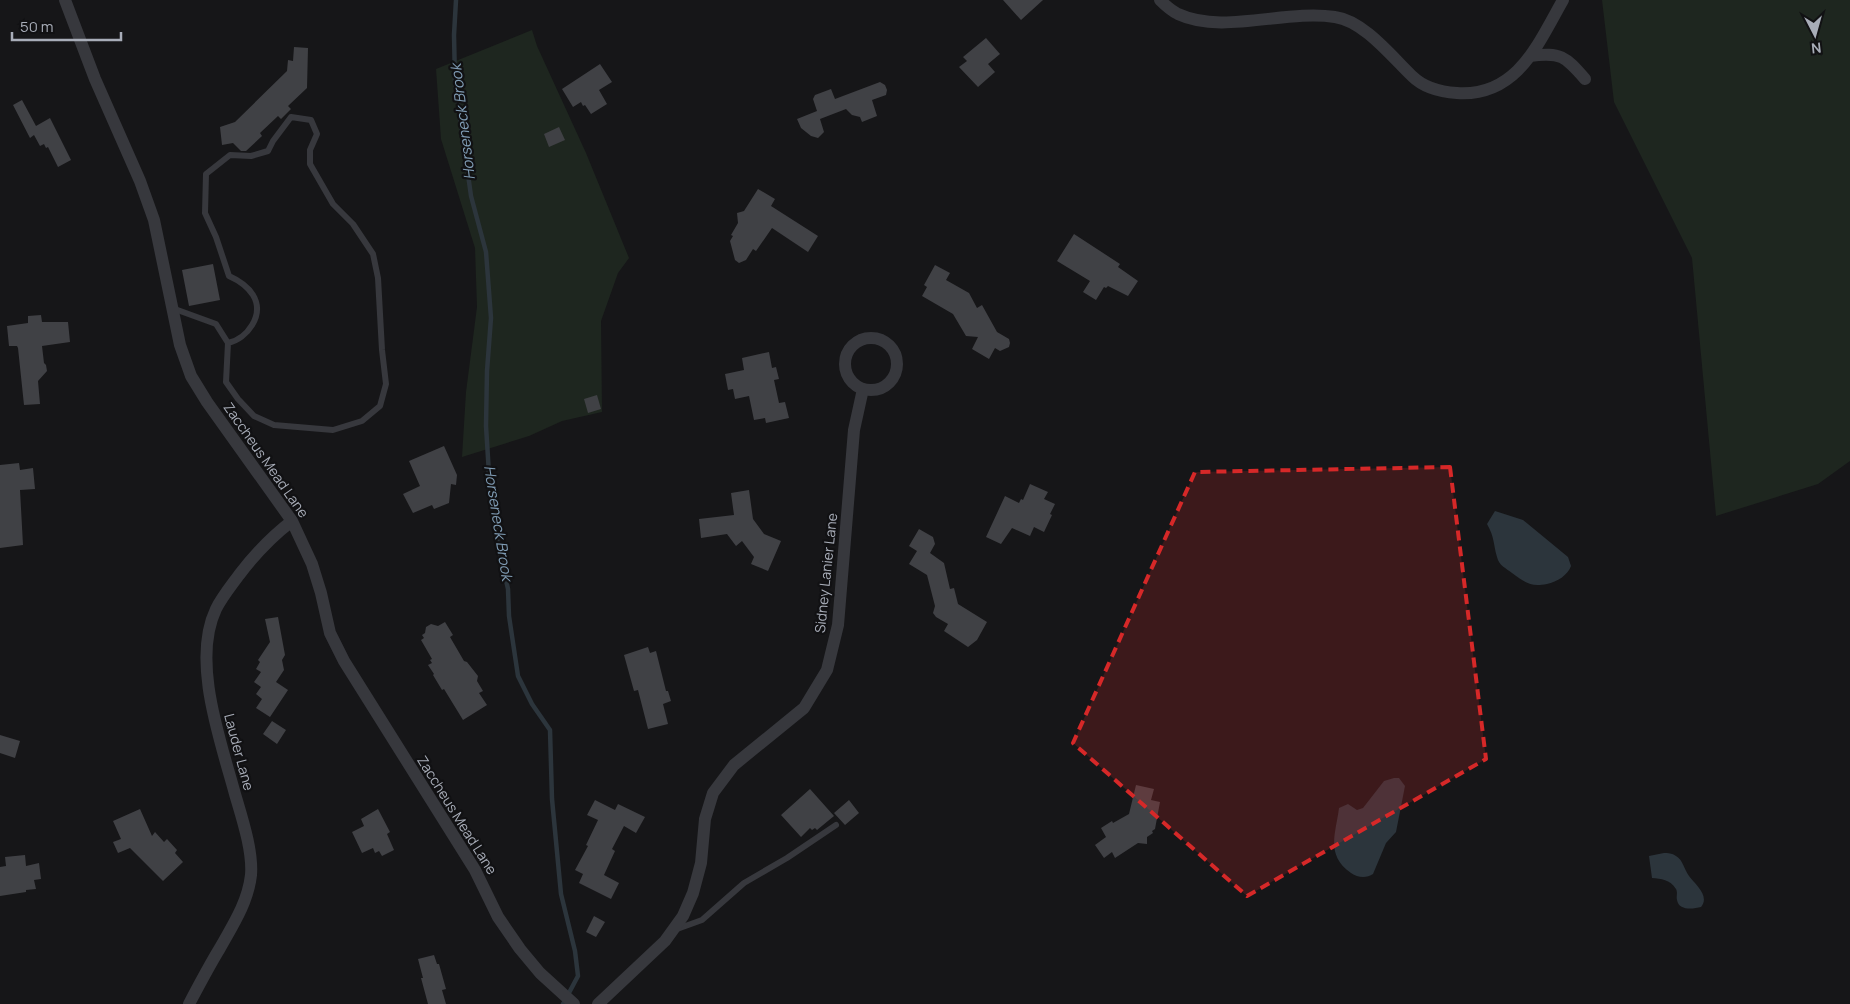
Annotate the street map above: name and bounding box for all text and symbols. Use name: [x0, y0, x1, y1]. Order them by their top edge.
scale bar: [12, 10, 121, 42]
north arrow: [1790, 10, 1840, 60]
text: 50 m: [20, 16, 54, 37]
text: N: [1810, 38, 1822, 58]
water label: Horseneck Brook: [445, 60, 480, 181]
street label: Zaccheus Mead Lane: [219, 398, 313, 521]
water label: Horseneck Brook: [479, 464, 518, 585]
street label: Sidney Lanier Lane: [810, 512, 841, 634]
street label: Lauder Lane: [220, 711, 259, 792]
street label: Zaccheus Mead Lane: [413, 752, 502, 878]

